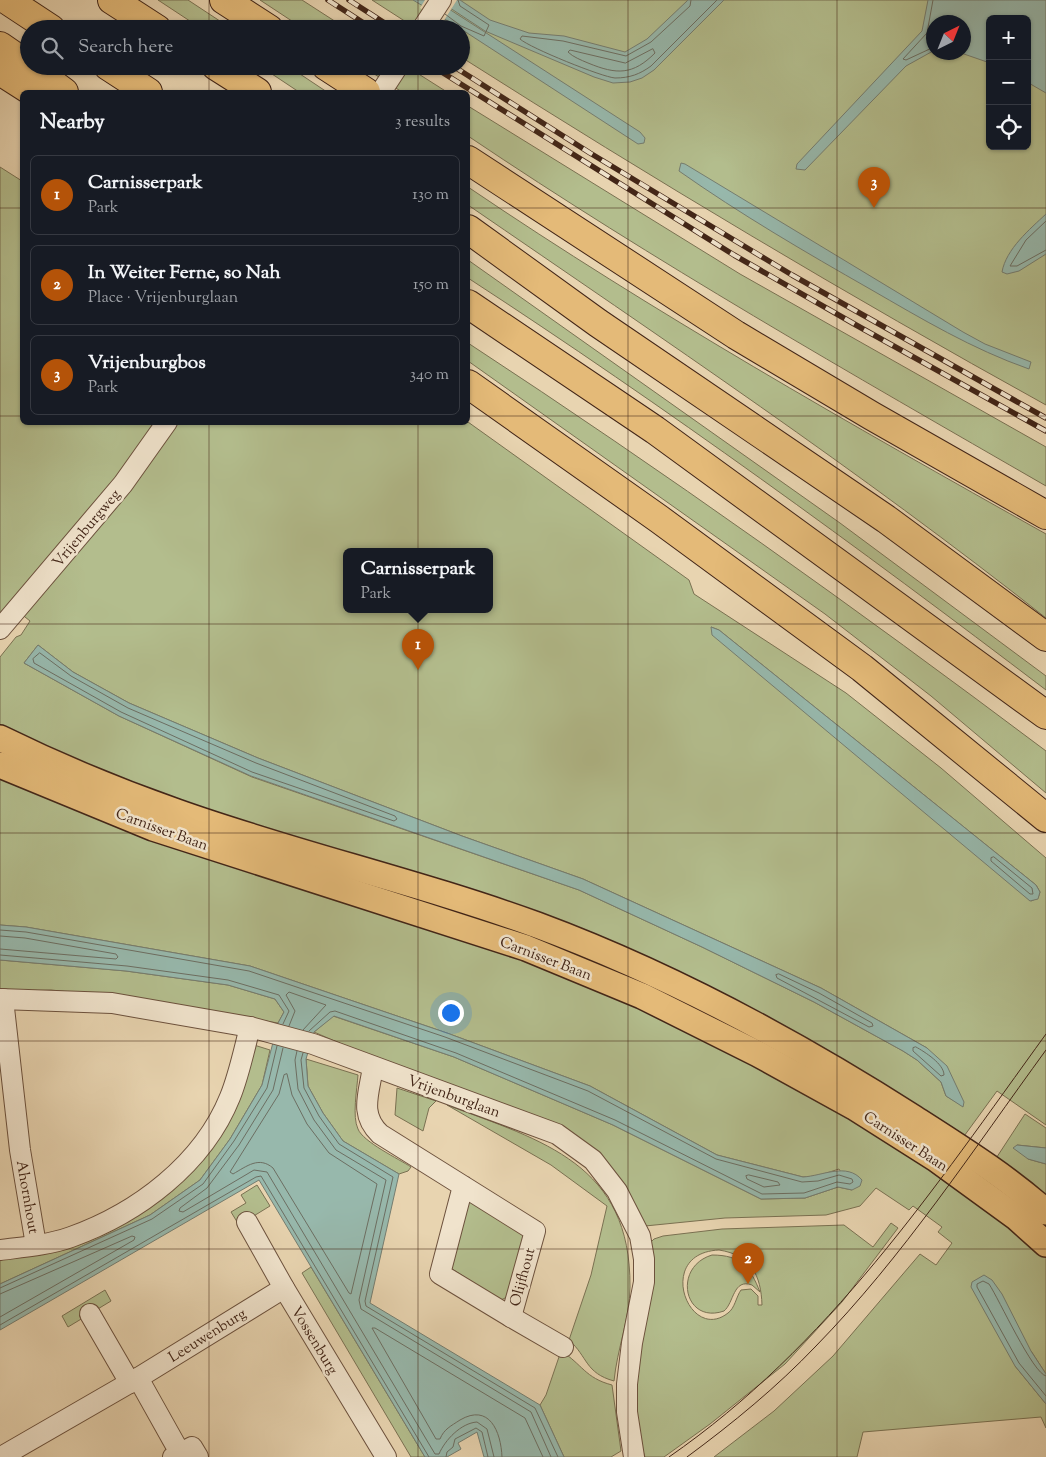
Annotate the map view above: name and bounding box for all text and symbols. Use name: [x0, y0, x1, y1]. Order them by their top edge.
north arrow: [926, 15, 971, 60]
map controls: [986, 15, 1031, 150]
button: +: [986, 15, 1031, 60]
search box: [20, 20, 470, 75]
icon: search: [38, 34, 66, 62]
text: Search here: [78, 34, 173, 61]
button: −: [986, 60, 1031, 105]
button: locate: [986, 105, 1031, 150]
text: Nearby: [40, 108, 105, 138]
text: 3 results: [395, 111, 450, 134]
pin: 3: [858, 167, 890, 208]
text: Carnisserpark: [88, 170, 203, 197]
text: 1: [54, 184, 60, 207]
text: 130 m: [412, 184, 449, 207]
text: Park: [88, 197, 119, 220]
text: In Weiter Ferne, so Nah: [88, 260, 281, 287]
text: 2: [53, 274, 61, 297]
text: 150 m: [413, 274, 449, 297]
text: Place · Vrijenburglaan: [88, 287, 238, 310]
text: Vrijenburgbos: [88, 350, 206, 377]
text: 3: [54, 364, 60, 387]
text: 340 m: [410, 364, 449, 387]
text: Park: [88, 377, 119, 400]
street label: Vrijenburgweg: [48, 486, 126, 572]
popup: [343, 548, 493, 613]
text: Carnisserpark: [361, 556, 475, 583]
text: Park: [361, 583, 391, 606]
pin: 1: [402, 629, 434, 670]
street label: Carnisser Baan: [112, 804, 211, 857]
street label: Carnisser Baan: [496, 932, 595, 987]
your location: [438, 1000, 464, 1026]
street label: Vrijenburglaan: [404, 1071, 503, 1124]
street label: Carnisser Baan: [859, 1107, 952, 1178]
street label: Ahornhout: [10, 1159, 43, 1236]
pin: 2: [732, 1243, 764, 1284]
street label: Olijfhout: [506, 1246, 541, 1309]
street label: Vossenburg: [285, 1303, 342, 1379]
street label: Leeuwenburg: [165, 1304, 251, 1368]

